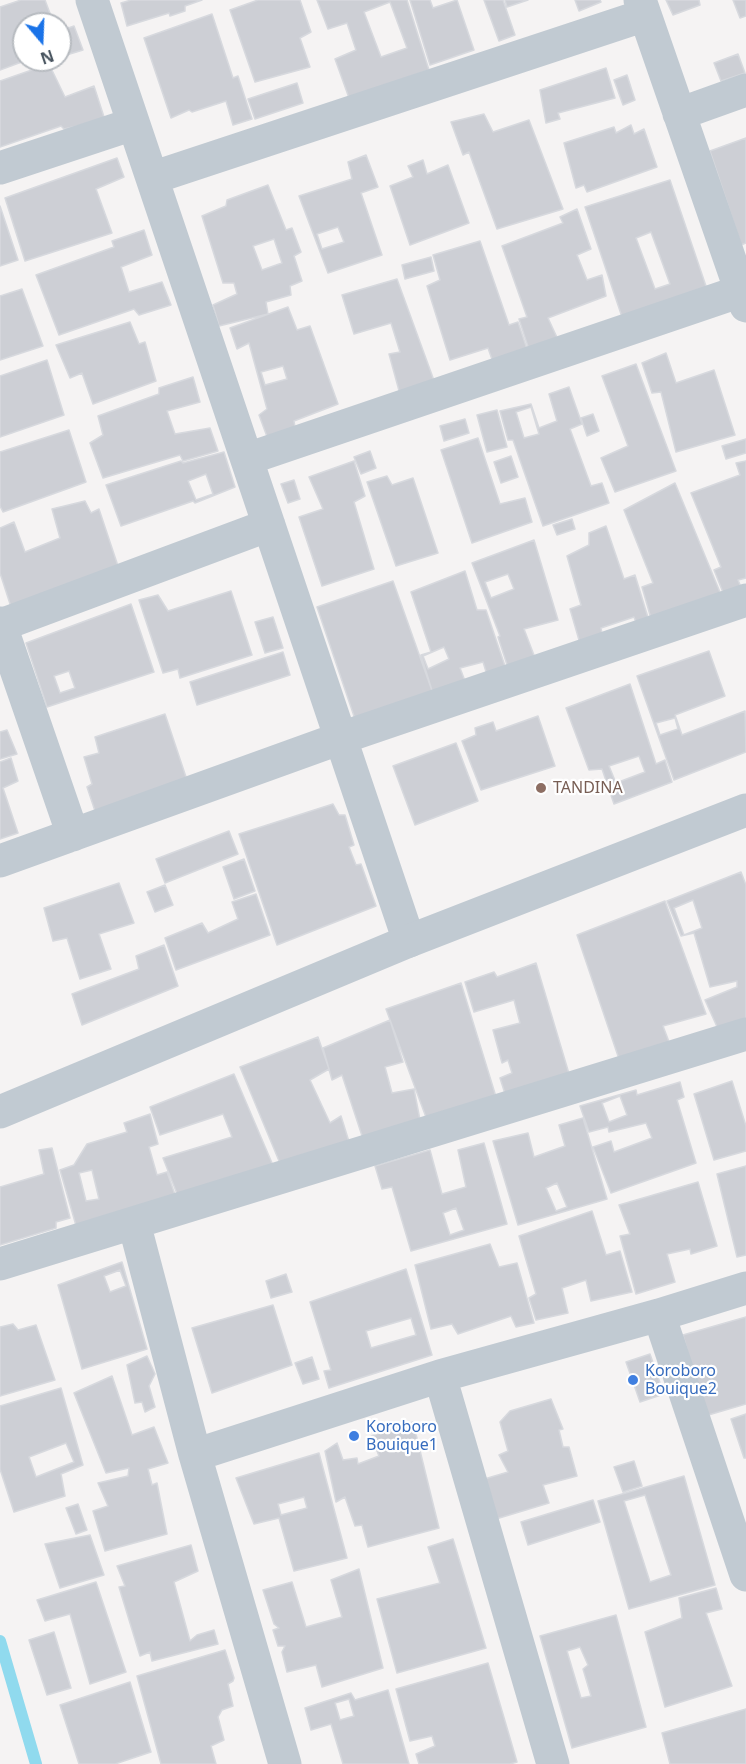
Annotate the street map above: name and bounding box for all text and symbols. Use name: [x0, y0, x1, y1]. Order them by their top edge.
north arrow: [12, 12, 72, 72]
text: N: [37, 45, 57, 70]
place label: TANDINA: [553, 778, 623, 798]
marker: TANDINA: [534, 781, 548, 795]
place label: Koroboro Bouique2: [645, 1361, 717, 1399]
marker: Koroboro Bouique2: [626, 1373, 640, 1387]
place label: Koroboro Bouique1: [366, 1417, 438, 1455]
marker: Koroboro Bouique1: [347, 1429, 361, 1443]

